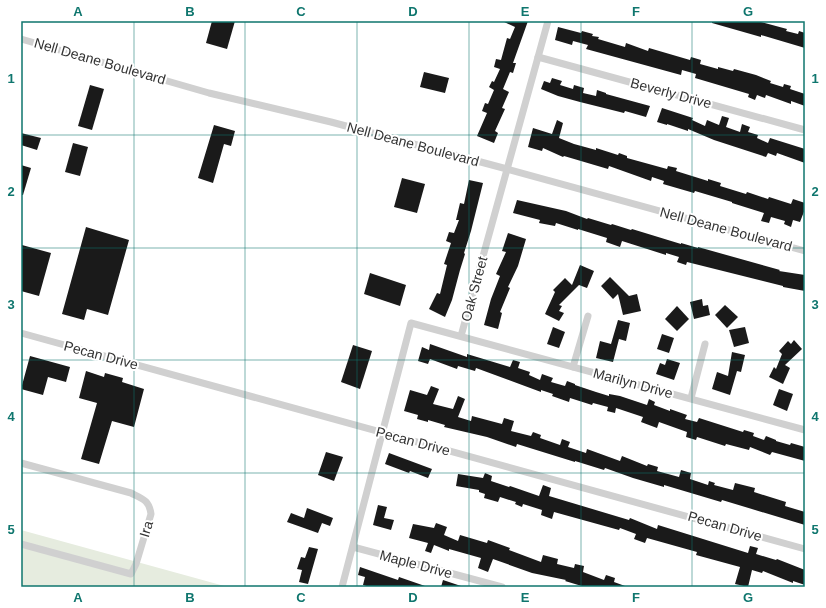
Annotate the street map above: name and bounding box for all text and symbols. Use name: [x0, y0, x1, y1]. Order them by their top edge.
text: A: [73, 4, 83, 19]
text: B: [185, 4, 195, 19]
text: C: [296, 4, 306, 19]
text: D: [408, 4, 418, 19]
text: E: [521, 4, 530, 19]
text: F: [632, 4, 640, 19]
text: G: [743, 4, 753, 19]
street label: Nell Deane Boulevard: [32, 35, 168, 87]
text: 1: [7, 71, 15, 86]
text: 1: [811, 71, 819, 86]
street label: Beverly Drive: [629, 74, 713, 112]
street label: Nell Deane Boulevard: [345, 119, 481, 169]
text: 2: [7, 184, 15, 199]
text: 2: [811, 184, 819, 199]
street label: Nell Deane Boulevard: [658, 204, 794, 254]
street label: Oak Street: [458, 255, 490, 323]
text: 3: [7, 297, 15, 312]
text: 3: [811, 297, 819, 312]
street label: Pecan Drive: [62, 337, 140, 373]
street label: Marilyn Drive: [591, 365, 675, 401]
text: 4: [7, 409, 15, 424]
text: 4: [811, 409, 819, 424]
street label: Pecan Drive: [374, 423, 452, 459]
street label: Pecan Drive: [686, 508, 764, 544]
street label: Ira: [136, 519, 156, 539]
text: 5: [7, 522, 15, 537]
text: 5: [811, 522, 819, 537]
street label: Maple Drive: [378, 547, 454, 581]
text: A: [73, 590, 83, 605]
text: B: [185, 590, 195, 605]
text: C: [296, 590, 306, 605]
text: D: [408, 590, 418, 605]
text: E: [521, 590, 530, 605]
text: F: [632, 590, 640, 605]
text: G: [743, 590, 753, 605]

